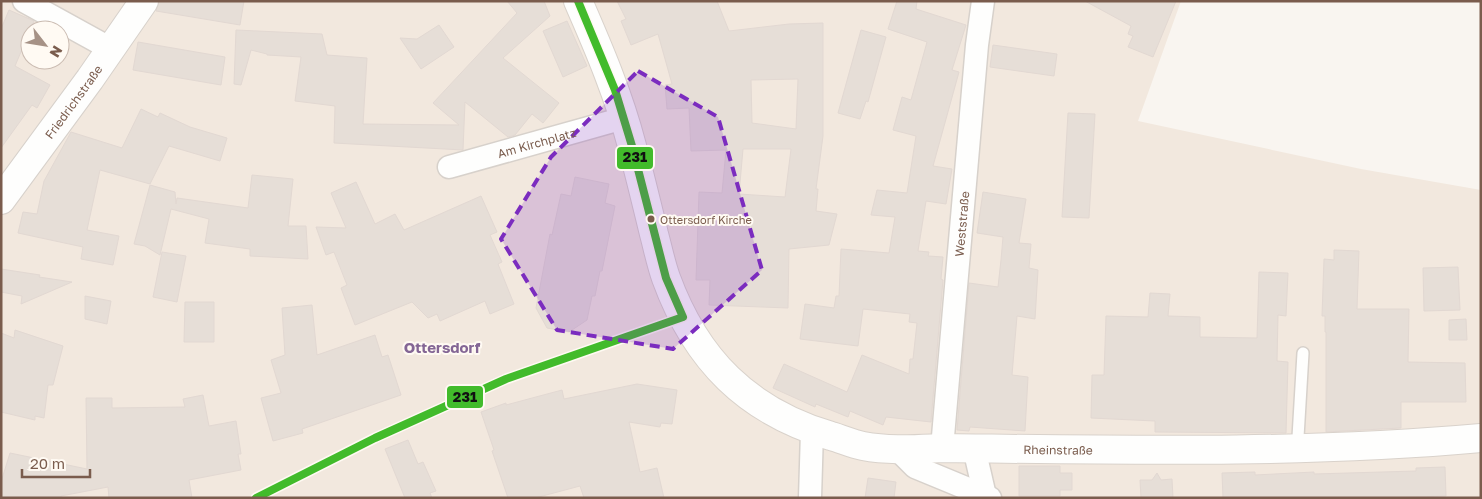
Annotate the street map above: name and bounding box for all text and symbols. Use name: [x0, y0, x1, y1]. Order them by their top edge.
north arrow: [20, 20, 70, 70]
text: N: [47, 43, 67, 61]
street label: Friedrichstraße: [41, 62, 105, 141]
street label: Am Kirchplatz: [496, 124, 578, 161]
line badge: 231: [616, 146, 654, 170]
text: 231: [623, 148, 647, 165]
street label: Weststraße: [951, 190, 972, 257]
place label: Ottersdorf Kirche: [660, 213, 752, 226]
marker: Ottersdorf Kirche: [646, 214, 656, 224]
district label: Ottersdorf: [404, 338, 481, 356]
line badge: 231: [446, 385, 484, 409]
text: 231: [453, 388, 477, 405]
street label: Rheinstraße: [1023, 441, 1093, 457]
scale bar: [22, 446, 90, 478]
text: 20 m: [30, 454, 65, 472]

